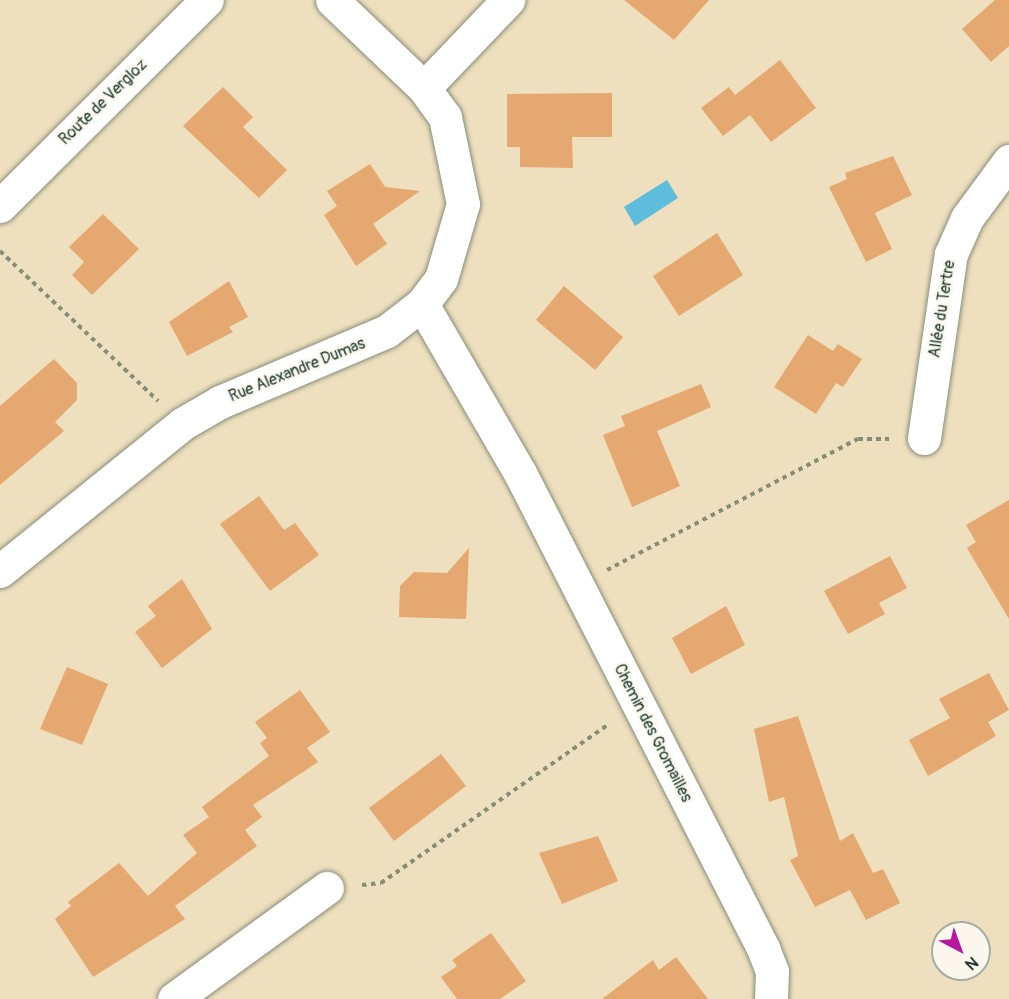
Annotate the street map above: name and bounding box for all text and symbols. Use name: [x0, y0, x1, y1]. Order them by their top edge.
street label: Route de Vergloz: [55, 55, 151, 149]
street label: Allée du Tertre: [925, 259, 959, 359]
street label: Rue Alexandre Dumas: [226, 334, 368, 406]
street label: Chemin des Gromailles: [610, 661, 696, 805]
north arrow: [931, 921, 991, 981]
text: N: [961, 952, 982, 974]

